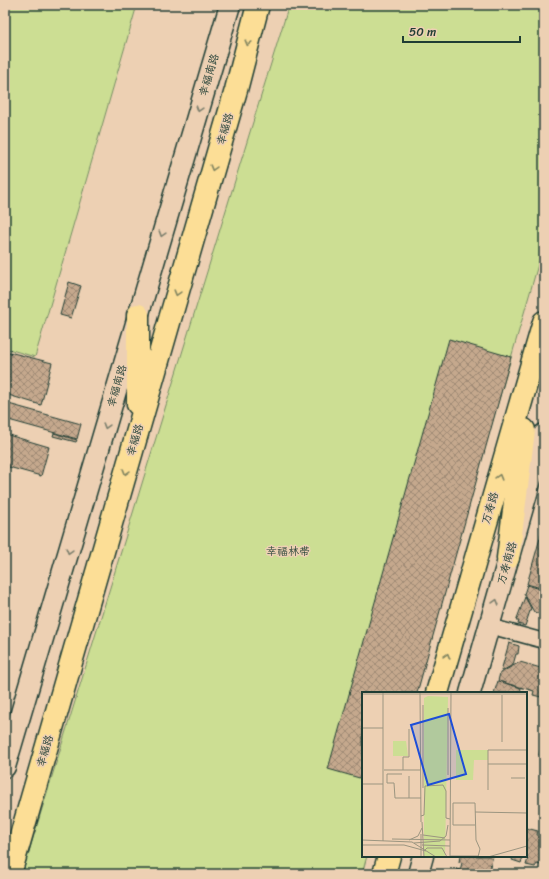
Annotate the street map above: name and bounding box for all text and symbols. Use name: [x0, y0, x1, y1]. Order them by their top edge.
scale bar: [403, 18, 520, 44]
text: 50 m: [409, 21, 436, 43]
one-way arrow: [245, 40, 253, 46]
street label: 幸福南路: [193, 51, 225, 99]
one-way arrow: [195, 106, 204, 113]
street label: 幸福路: [211, 111, 239, 147]
one-way arrow: [209, 164, 218, 171]
one-way arrow: [158, 230, 167, 237]
one-way arrow: [173, 289, 182, 296]
street label: 幸福南路: [102, 362, 132, 410]
one-way arrow: [102, 422, 111, 429]
street label: 幸福路: [121, 422, 149, 458]
one-way arrow: [122, 468, 131, 475]
one-way arrow: [494, 474, 503, 481]
street label: 万寿路: [476, 490, 504, 526]
street label: 万寿南路: [492, 539, 522, 587]
park label: 幸福林带: [266, 542, 310, 561]
one-way arrow: [65, 547, 74, 554]
one-way arrow: [491, 598, 500, 605]
one-way arrow: [443, 652, 451, 659]
inset map: [362, 692, 527, 857]
street label: 幸福路: [31, 733, 59, 769]

